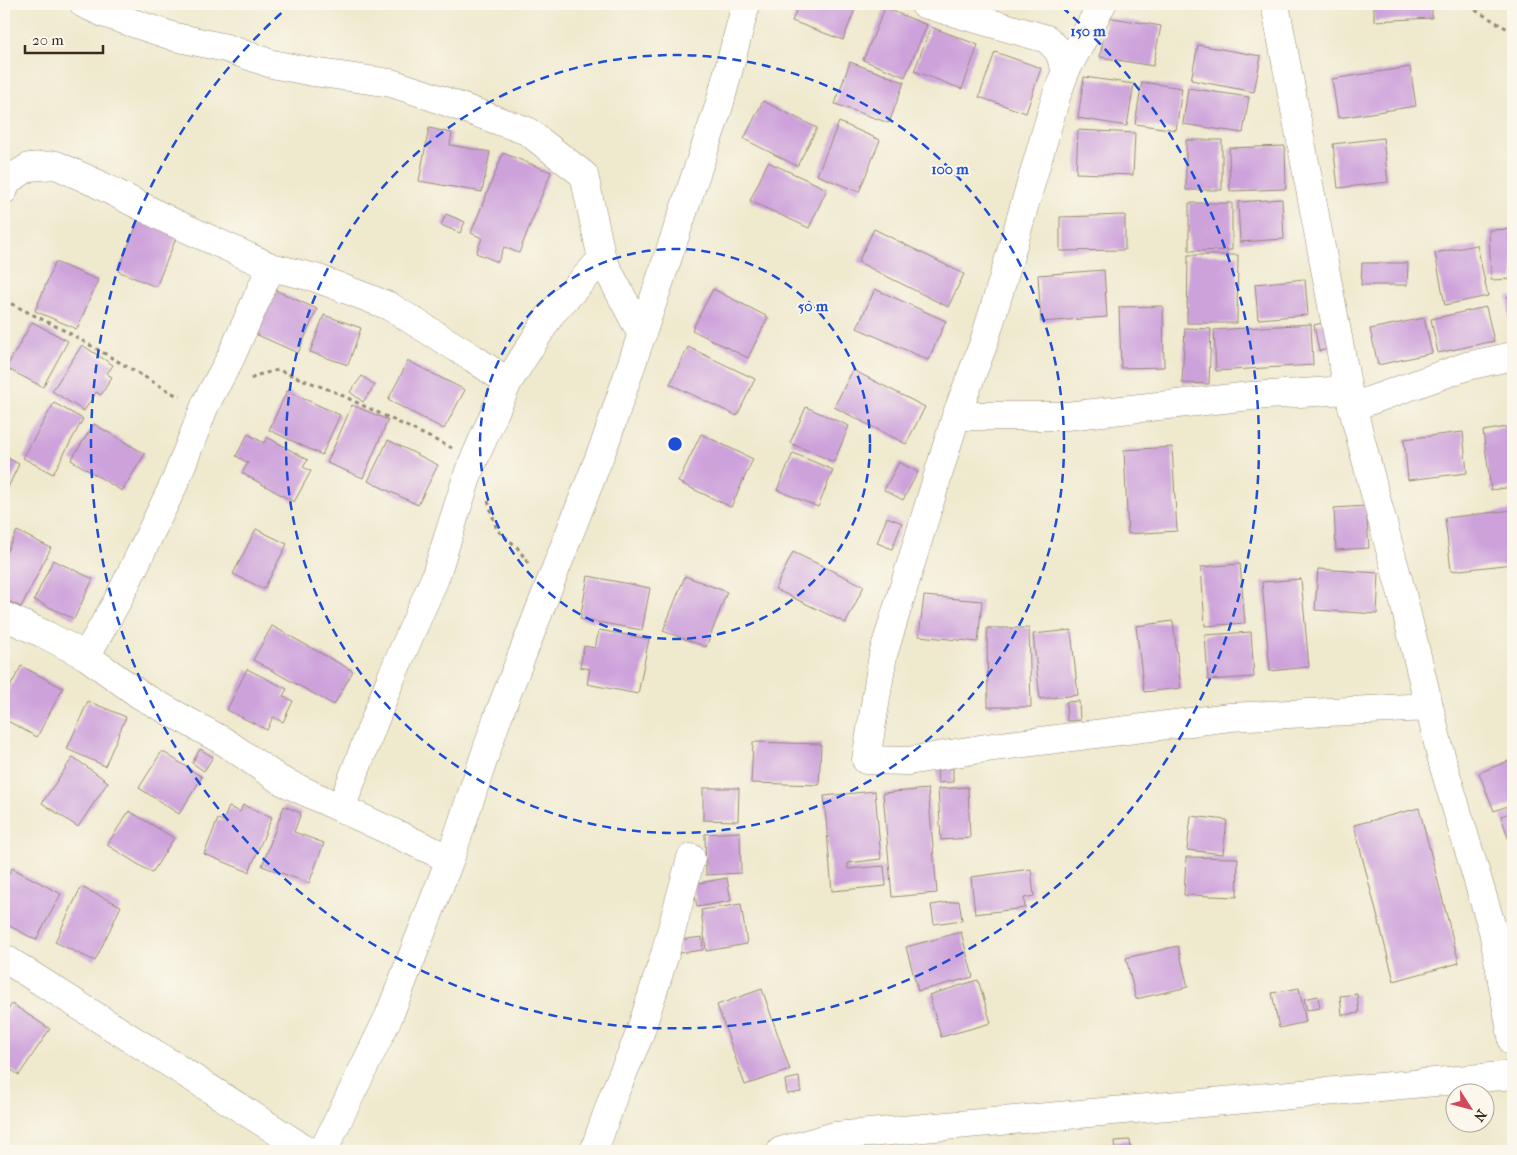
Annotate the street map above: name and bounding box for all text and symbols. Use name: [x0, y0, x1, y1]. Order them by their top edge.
scale bar: [25, 22, 102, 54]
text: 150 m: [1070, 22, 1106, 40]
text: 20 m: [32, 31, 64, 49]
text: 100 m: [931, 160, 969, 178]
text: 50 m: [798, 297, 829, 315]
centre of rings: [666, 435, 684, 453]
north arrow: [1444, 1082, 1494, 1132]
text: N: [1470, 1106, 1490, 1125]

